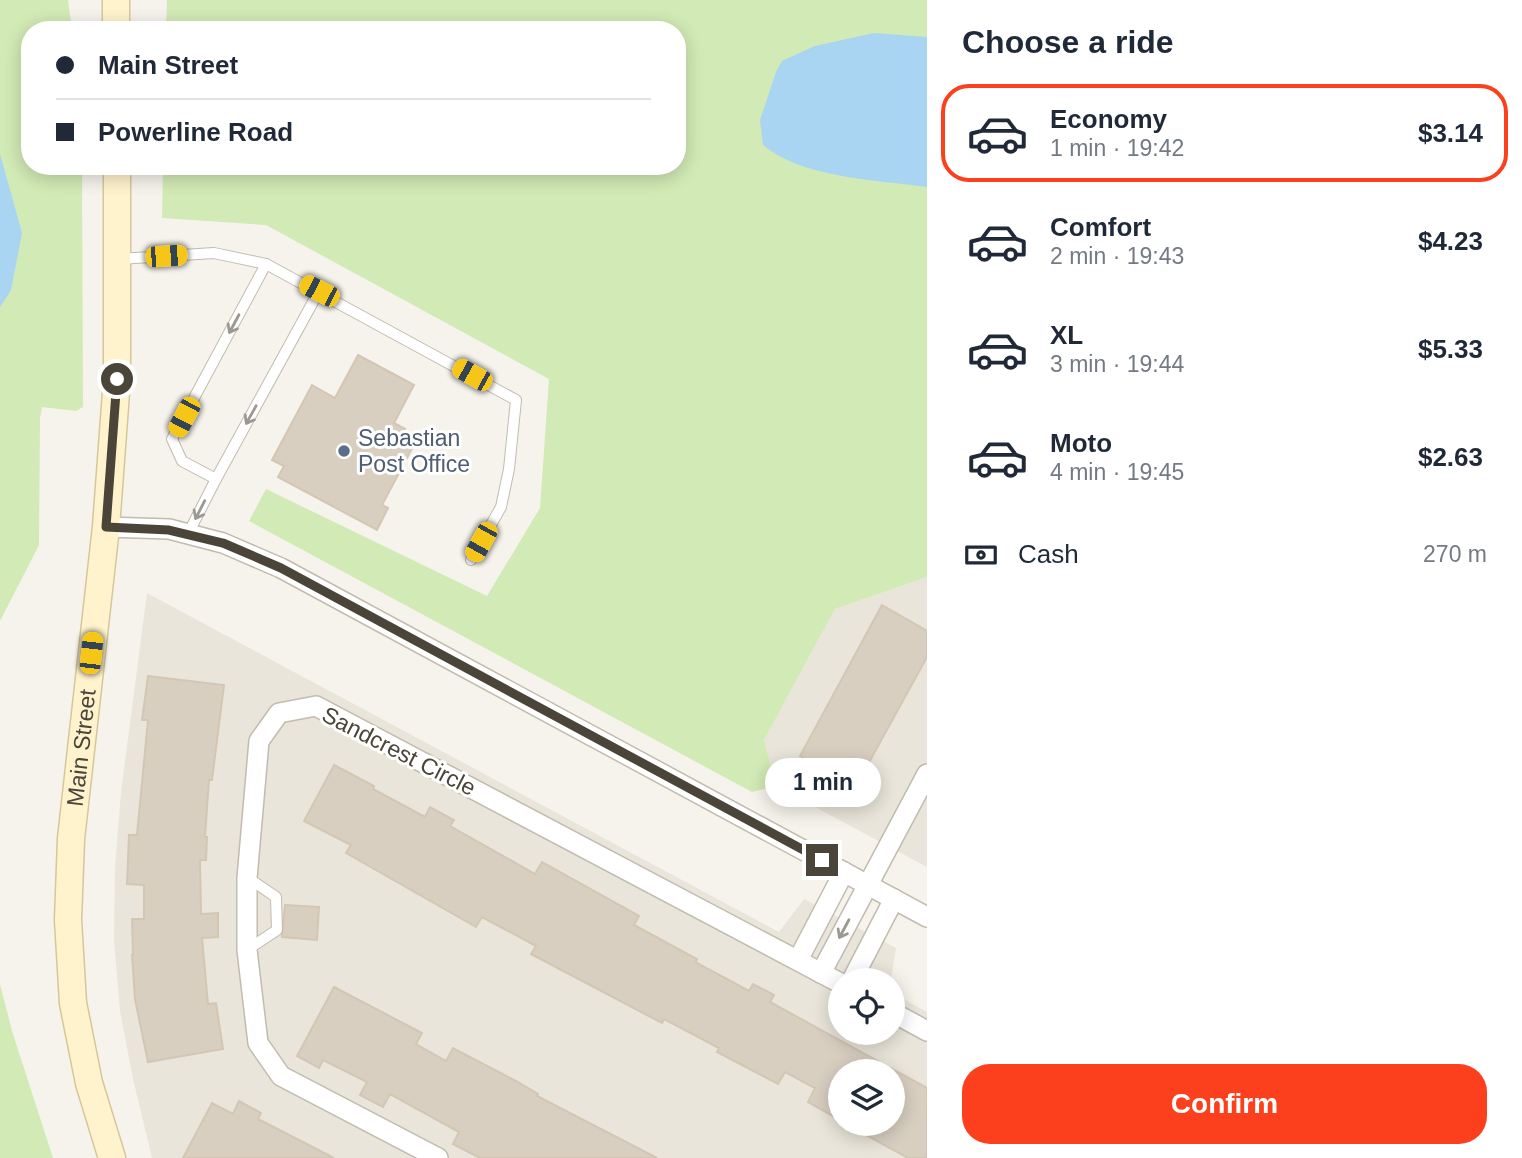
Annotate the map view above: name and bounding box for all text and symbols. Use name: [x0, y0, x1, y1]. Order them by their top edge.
text: Choose a ride: [962, 24, 1174, 60]
text: Main Street: [98, 50, 238, 80]
icon: car: [966, 102, 1029, 165]
text: Economy: [1050, 104, 1167, 134]
text: Powerline Road: [98, 117, 293, 147]
text: $3.14: [1418, 118, 1483, 148]
text: 1 min · 19:42: [1050, 135, 1184, 161]
icon: car: [966, 210, 1029, 273]
text: Comfort: [1050, 212, 1151, 242]
text: $4.23: [1418, 226, 1483, 256]
text: 2 min · 19:43: [1050, 243, 1184, 269]
car: [145, 244, 188, 268]
car: [296, 272, 343, 310]
one-way arrow: [227, 313, 240, 334]
icon: car: [966, 318, 1029, 381]
text: XL: [1050, 320, 1083, 350]
text: $5.33: [1418, 334, 1483, 364]
text: 3 min · 19:44: [1050, 351, 1184, 377]
car: [449, 356, 496, 394]
route start: [101, 363, 133, 395]
car: [165, 394, 204, 440]
one-way arrow: [244, 404, 257, 425]
place label: Sebastian Post Office: [358, 425, 470, 477]
icon: car: [966, 426, 1029, 489]
text: Moto: [1050, 428, 1112, 458]
text: $2.63: [1418, 442, 1483, 472]
marker: Sebastian Post Office: [336, 443, 352, 459]
text: 4 min · 19:45: [1050, 459, 1184, 485]
one-way arrow: [192, 499, 206, 520]
car: [462, 519, 501, 565]
icon: cash: [962, 536, 1000, 574]
text: Cash: [1018, 539, 1079, 569]
text: 270 m: [1423, 541, 1487, 567]
car: [79, 631, 104, 675]
street label: Main Street: [62, 687, 101, 808]
street label: Sandcrest Circle: [318, 701, 480, 801]
callout: 1 min: [764, 758, 880, 808]
text: 1 min: [793, 769, 853, 795]
route end: [806, 844, 838, 876]
one-way arrow: [837, 918, 850, 939]
map controls: [828, 968, 905, 1136]
button: locate: [828, 968, 905, 1045]
button: layers: [828, 1059, 905, 1136]
button: Confirm: [962, 1064, 1487, 1144]

